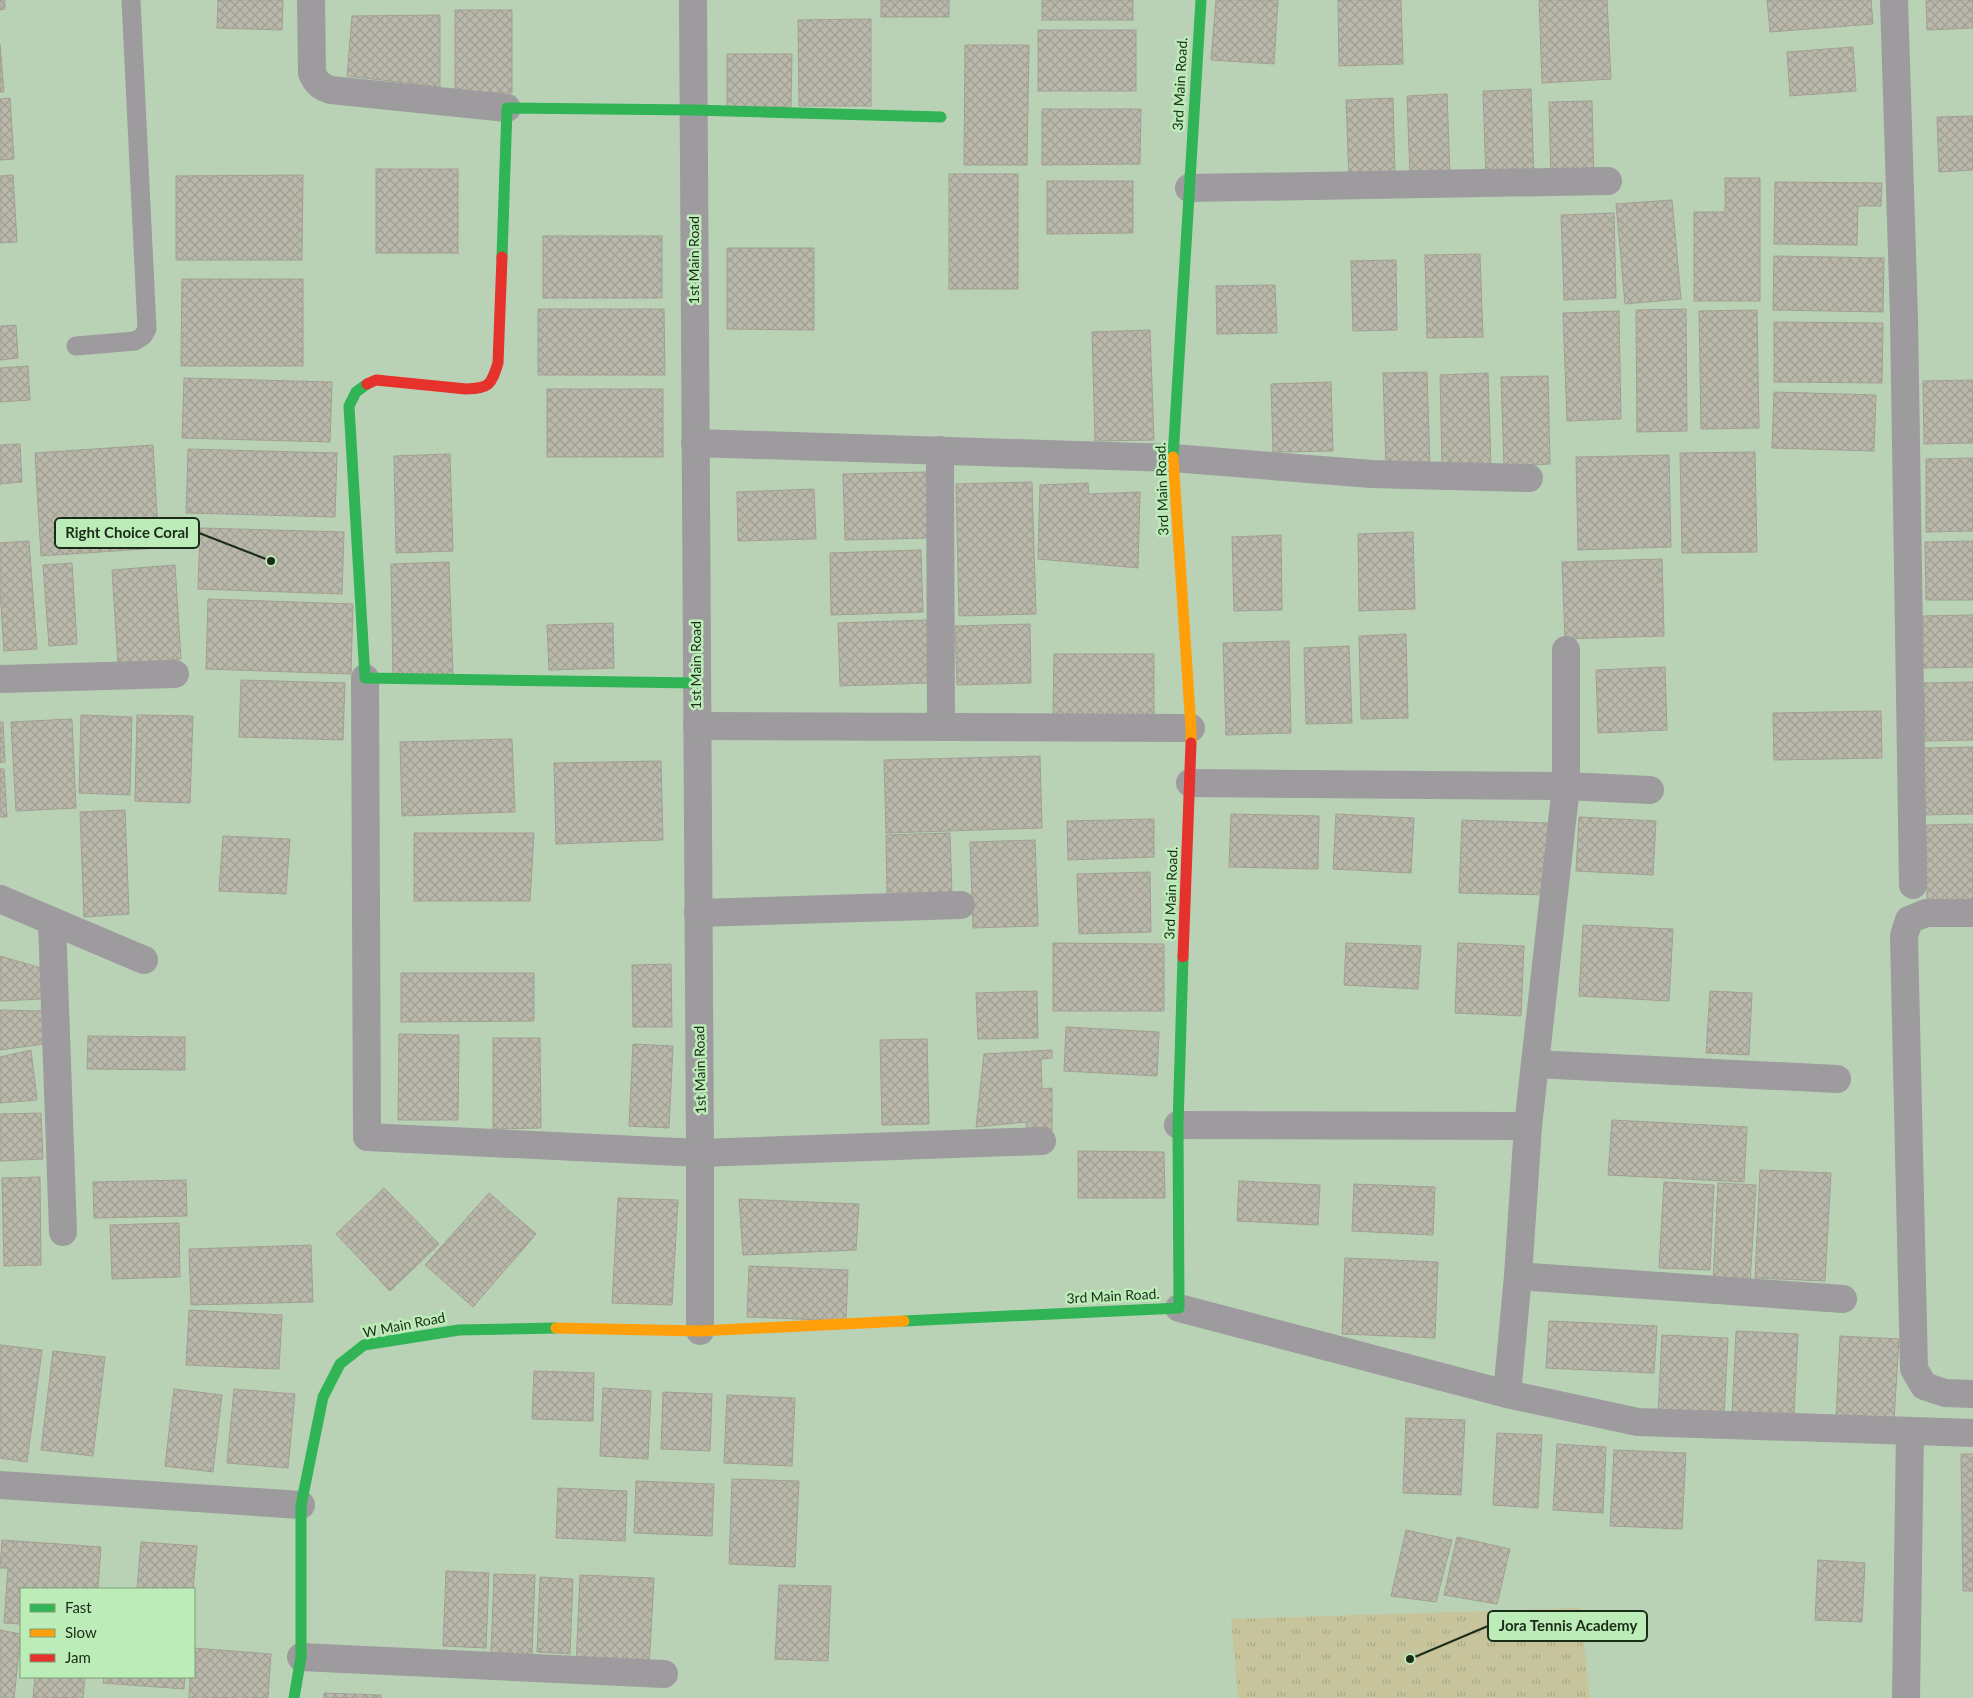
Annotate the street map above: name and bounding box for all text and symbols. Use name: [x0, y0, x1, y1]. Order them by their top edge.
street label: 3rd Main Road.: [1169, 37, 1190, 131]
street label: 1st Main Road: [685, 216, 702, 304]
street label: 3rd Main Road.: [1151, 442, 1172, 536]
callout: Right Choice Coral: [55, 518, 199, 548]
text: Right Choice Coral: [65, 523, 189, 541]
street label: 1st Main Road: [687, 621, 704, 709]
street label: 3rd Main Road.: [1160, 846, 1181, 940]
street label: 1st Main Road: [690, 1026, 709, 1114]
street label: 3rd Main Road.: [1066, 1285, 1160, 1306]
street label: W Main Road: [361, 1308, 446, 1341]
legend: [20, 1588, 195, 1678]
text: Fast: [65, 1598, 92, 1616]
callout: Jora Tennis Academy: [1488, 1611, 1647, 1641]
text: Jora Tennis Academy: [1499, 1616, 1637, 1634]
text: Slow: [65, 1623, 97, 1641]
text: Jam: [65, 1648, 91, 1666]

